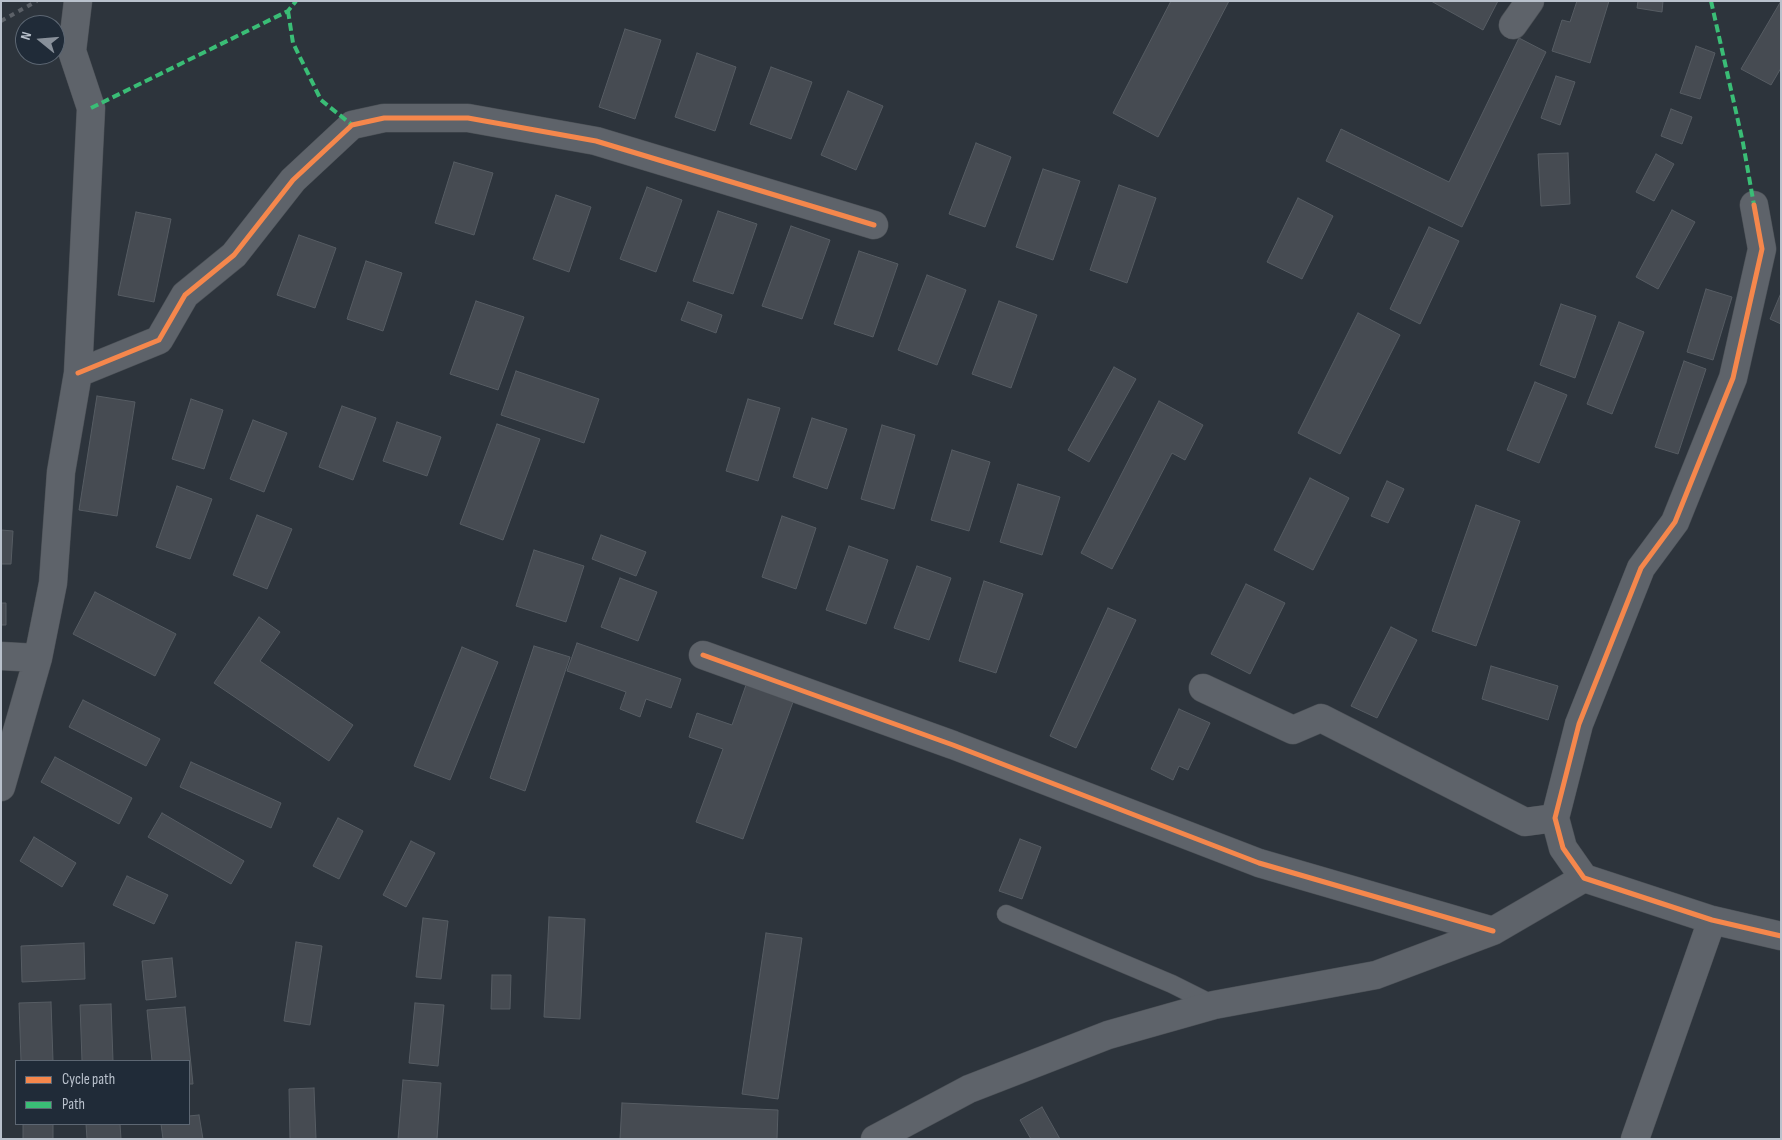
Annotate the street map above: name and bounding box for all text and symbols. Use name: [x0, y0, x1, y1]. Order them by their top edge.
north arrow: [15, 15, 65, 65]
text: N: [17, 30, 35, 42]
legend: [15, 1060, 190, 1125]
text: Cycle path: [62, 1070, 115, 1089]
text: Path: [62, 1095, 85, 1114]

